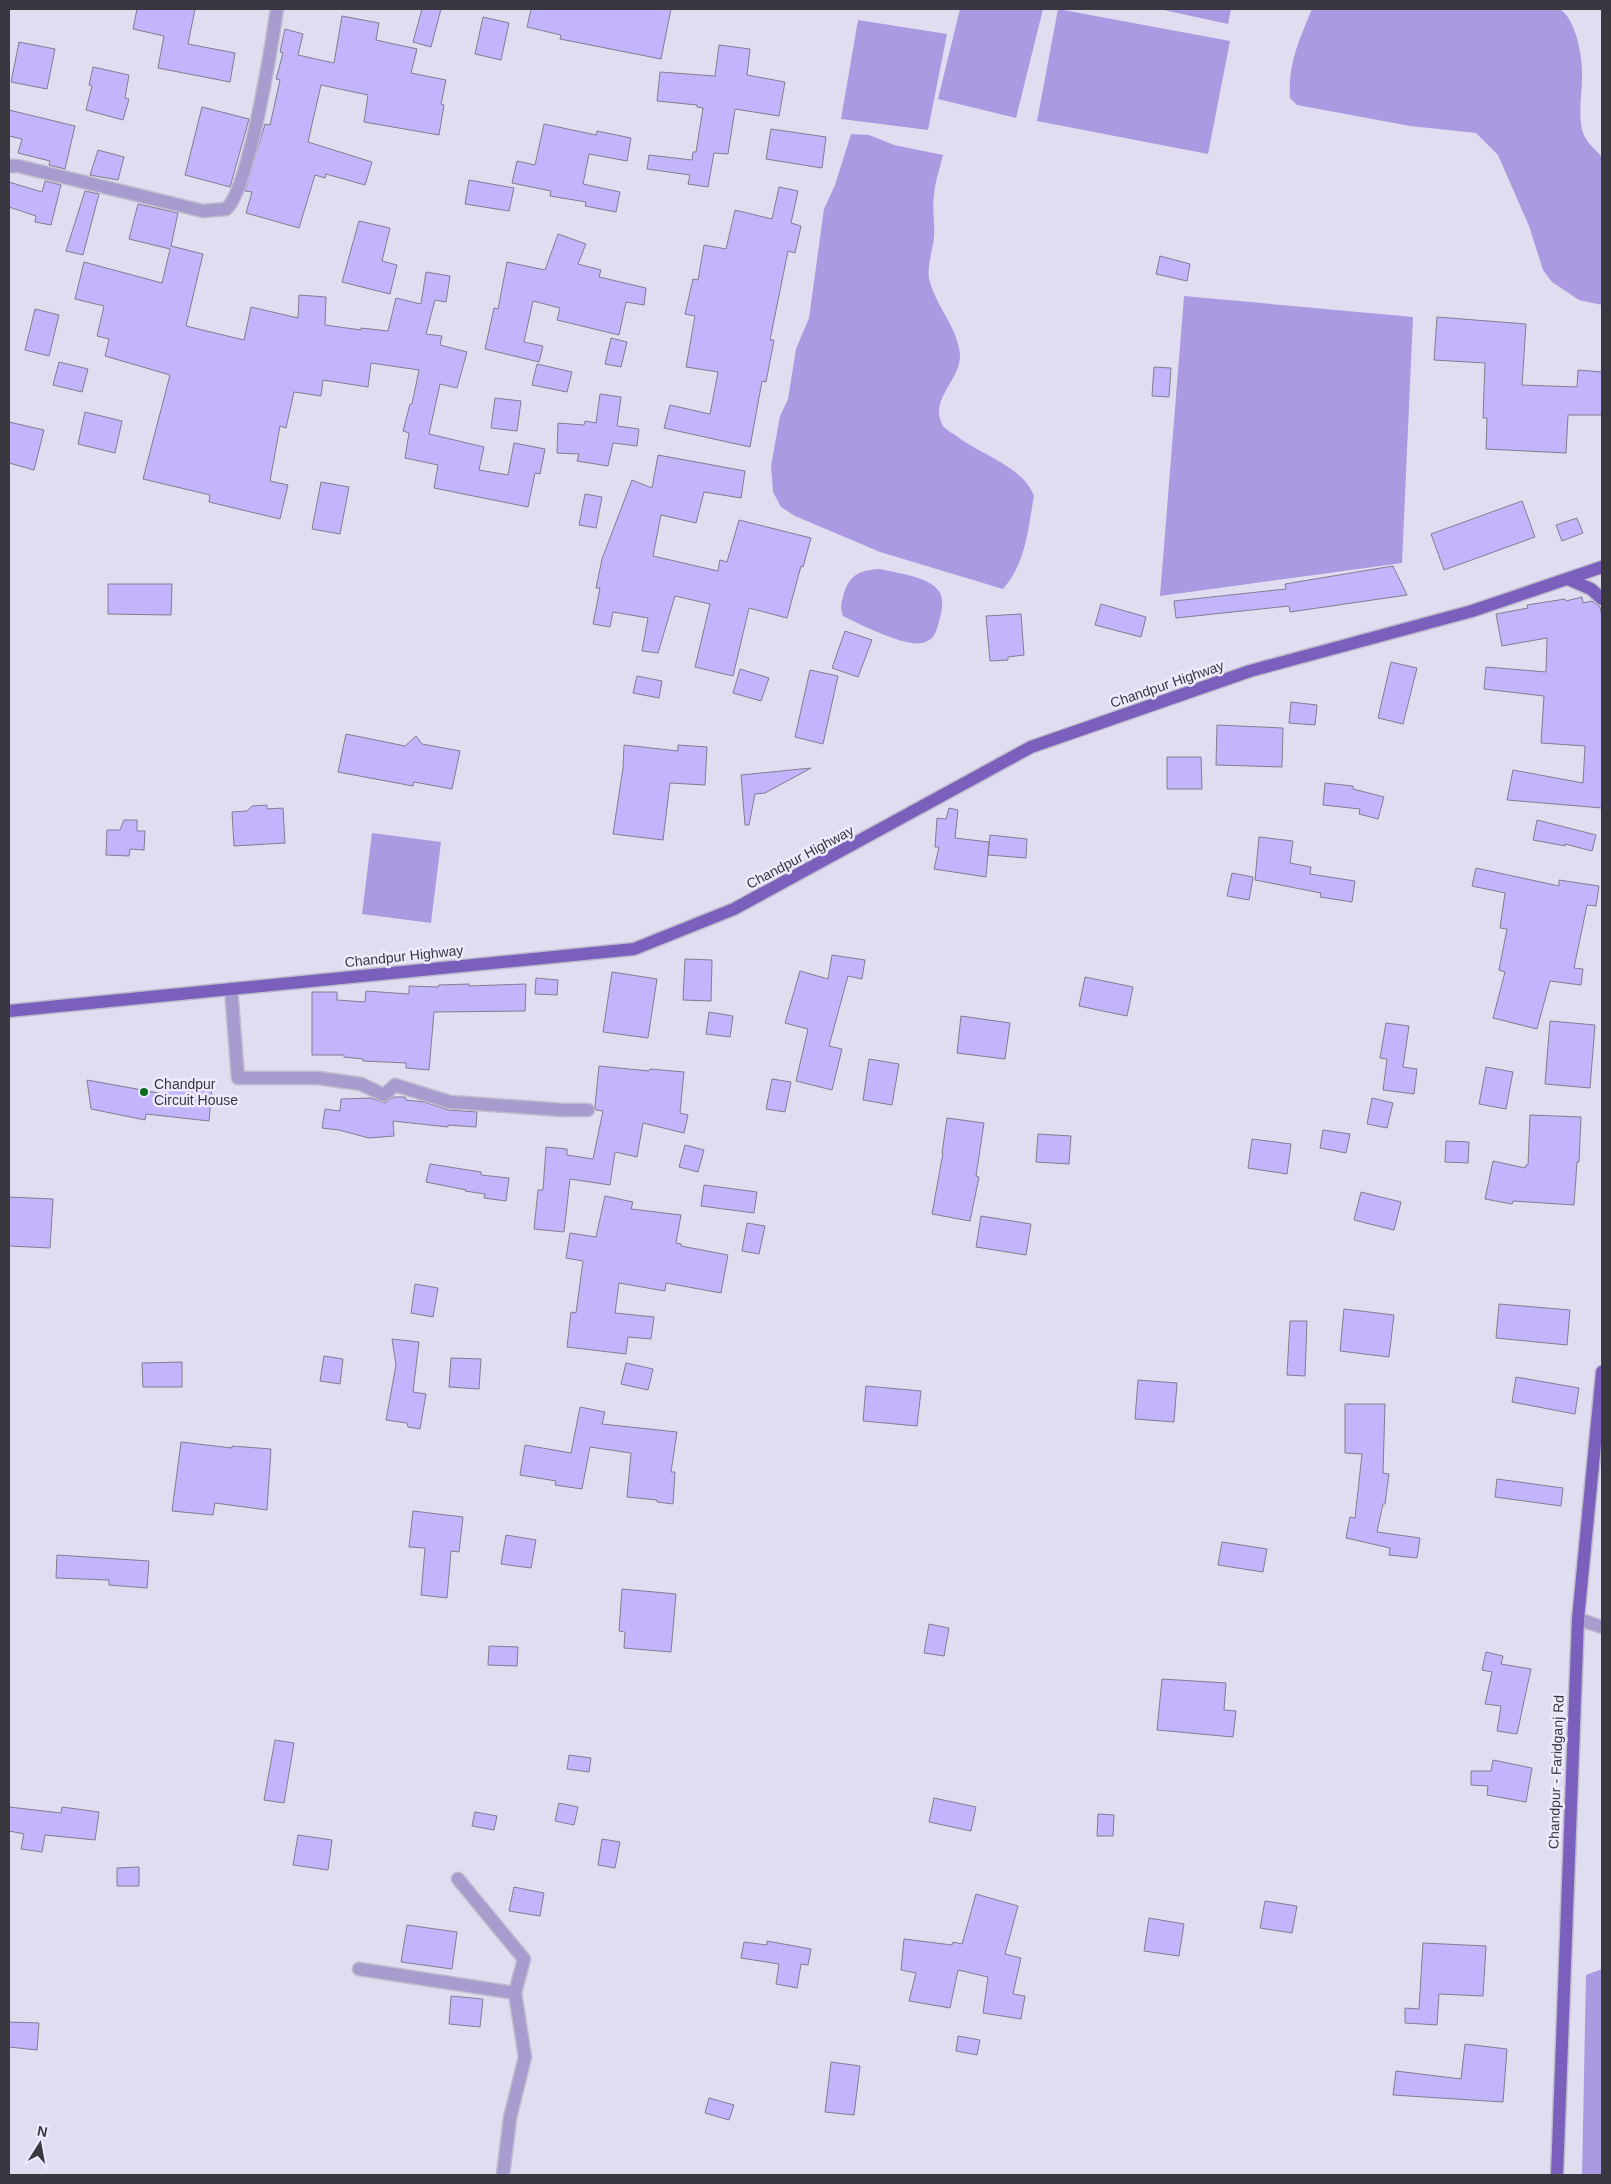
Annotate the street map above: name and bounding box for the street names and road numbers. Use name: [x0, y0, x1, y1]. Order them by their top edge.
street label: Chandpur Highway: [1108, 657, 1226, 711]
street label: Chandpur Highway: [744, 822, 856, 892]
street label: Chandpur Highway: [344, 942, 464, 970]
street label: Chandpur - Faridganj Rd: [1545, 1695, 1567, 1849]

